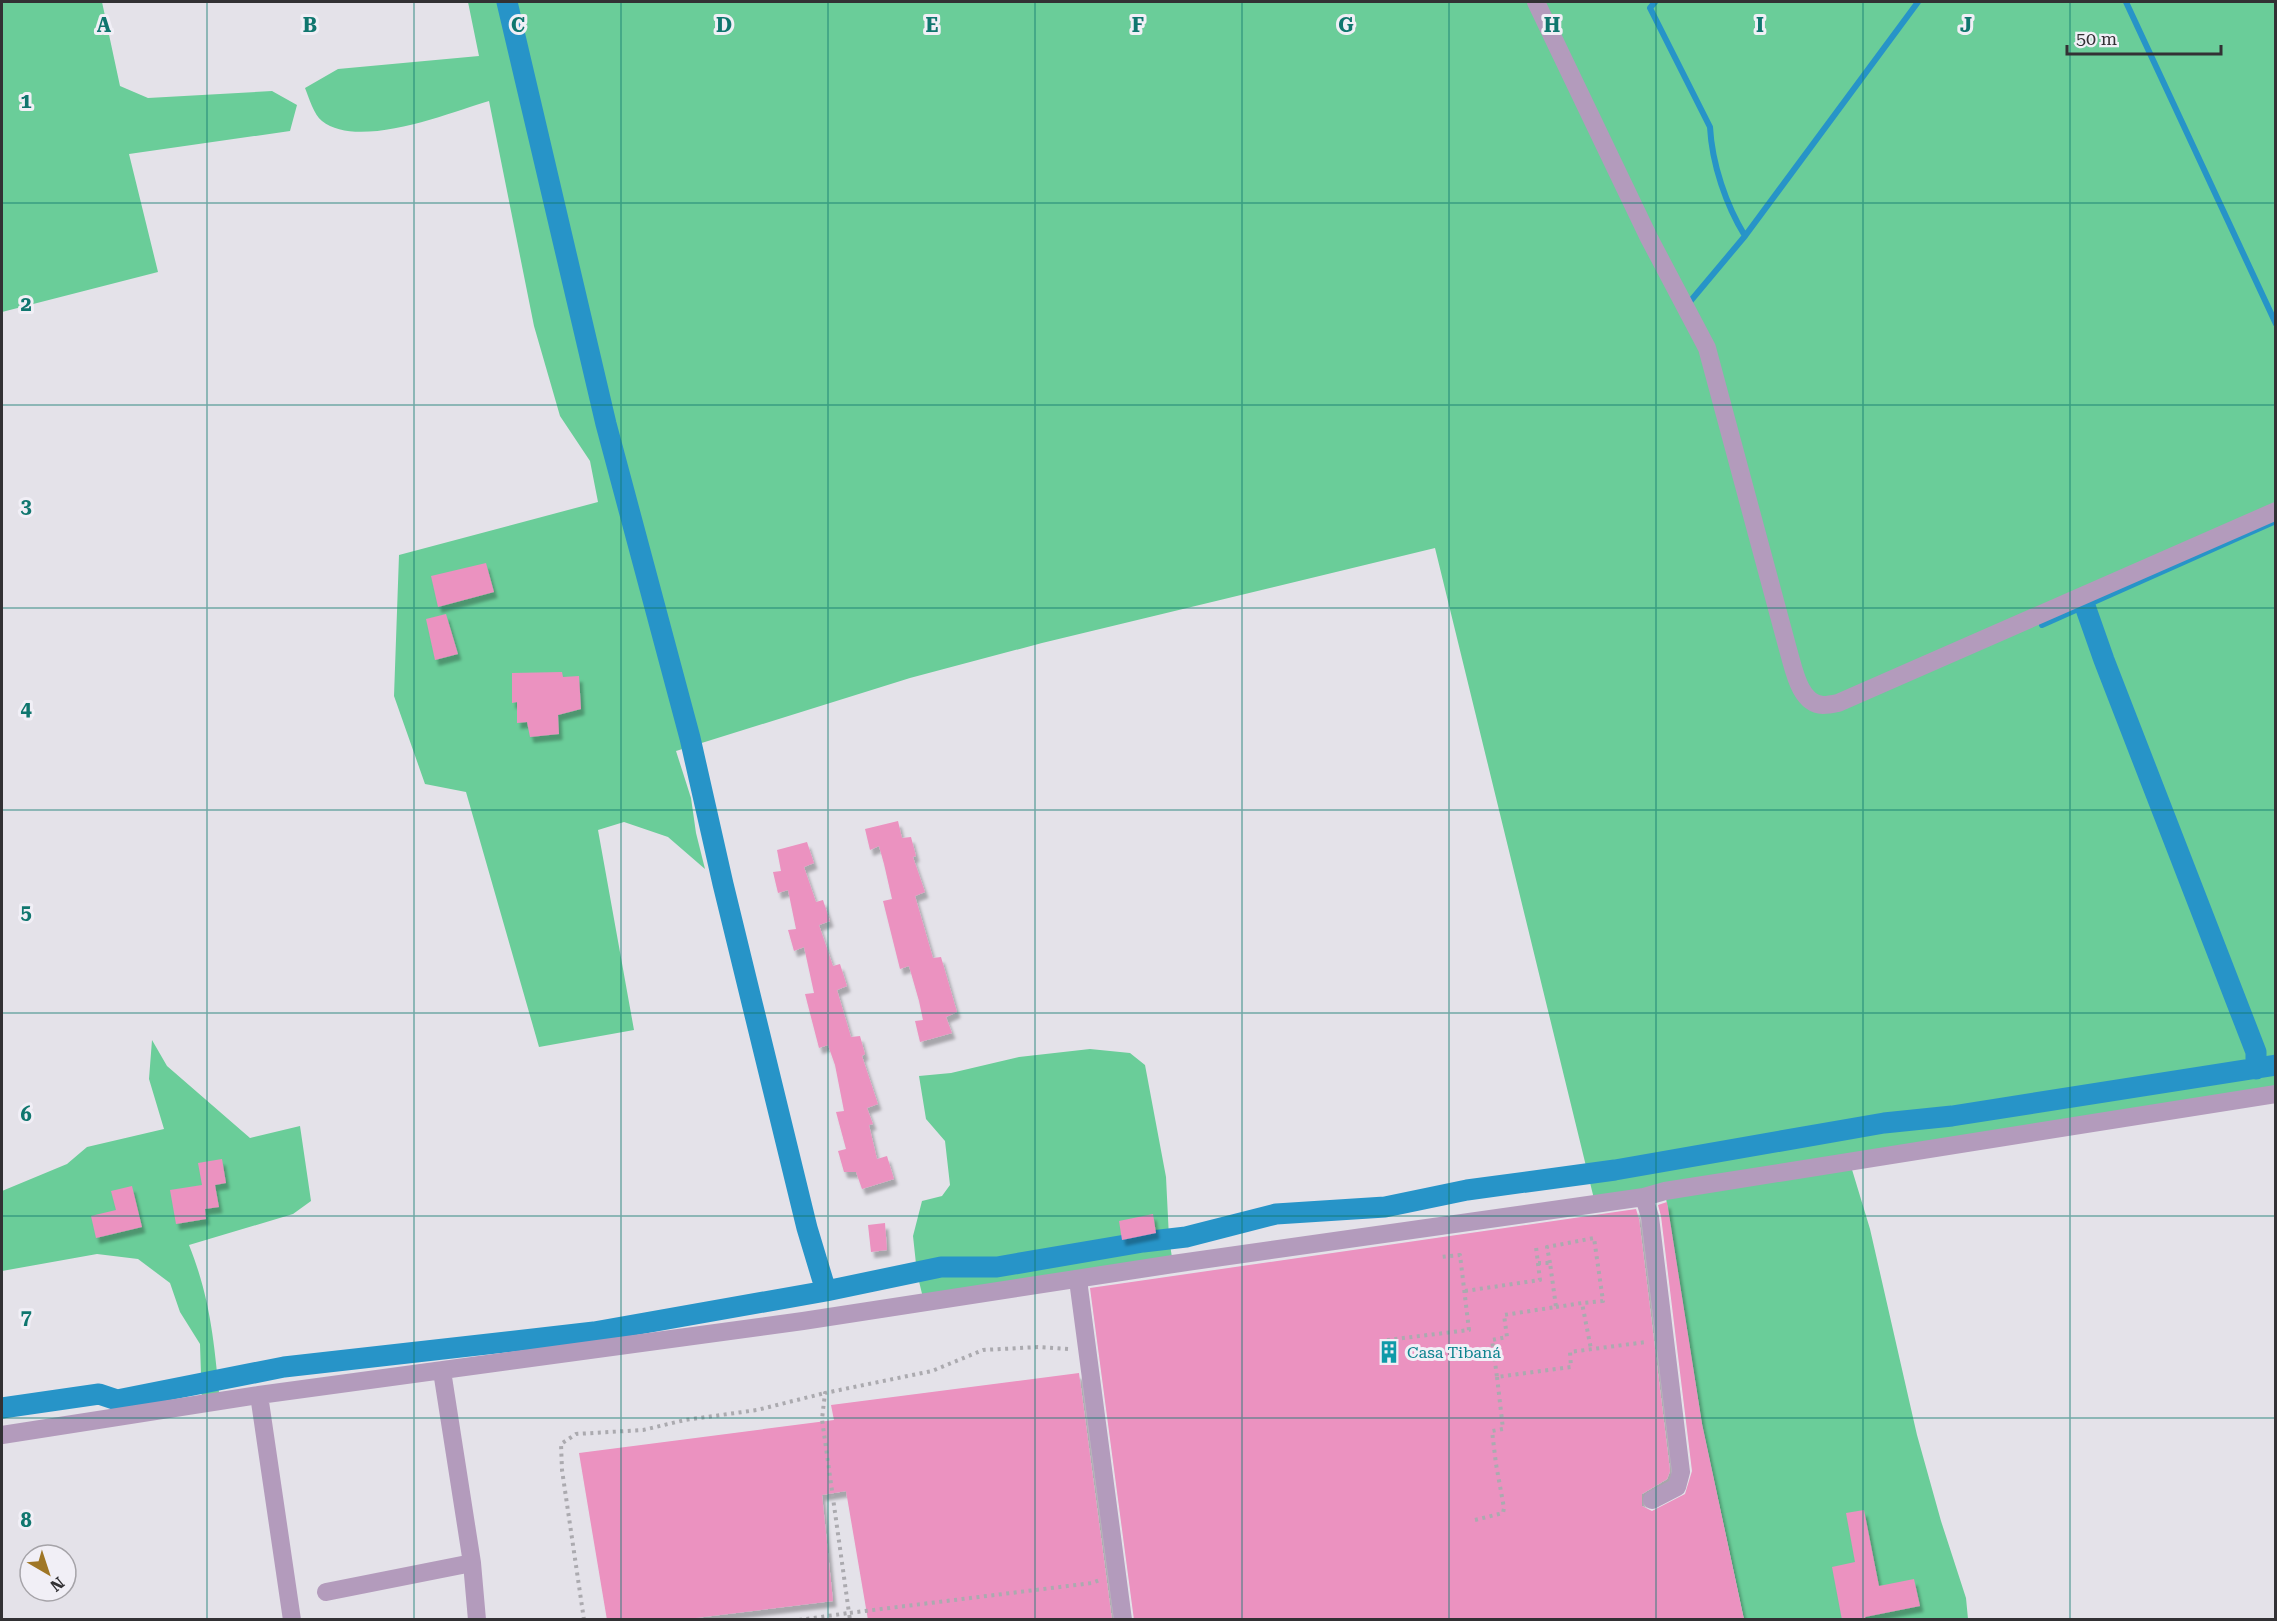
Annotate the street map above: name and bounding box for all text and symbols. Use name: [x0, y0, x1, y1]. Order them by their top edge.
text: A: [97, 13, 112, 37]
text: B: [303, 13, 317, 37]
text: C: [511, 13, 525, 37]
text: D: [716, 13, 732, 37]
text: E: [926, 13, 939, 37]
text: F: [1132, 13, 1144, 37]
text: G: [1338, 13, 1354, 37]
text: H: [1544, 13, 1560, 37]
text: I: [1756, 13, 1764, 37]
text: J: [1960, 13, 1972, 37]
scale bar: [2067, 18, 2222, 56]
text: 50 m: [2076, 28, 2117, 49]
text: 1: [20, 89, 32, 113]
text: 2: [20, 292, 32, 316]
text: 3: [20, 494, 32, 518]
text: 4: [20, 697, 32, 721]
text: 5: [20, 900, 32, 924]
text: 6: [20, 1102, 32, 1126]
text: 7: [20, 1305, 32, 1329]
building icon: Casa Tibaná: [1376, 1339, 1402, 1365]
place label: Casa Tibaná: [1407, 1343, 1501, 1362]
text: 8: [20, 1508, 32, 1532]
north arrow: [18, 1543, 78, 1603]
text: N: [46, 1573, 68, 1596]

